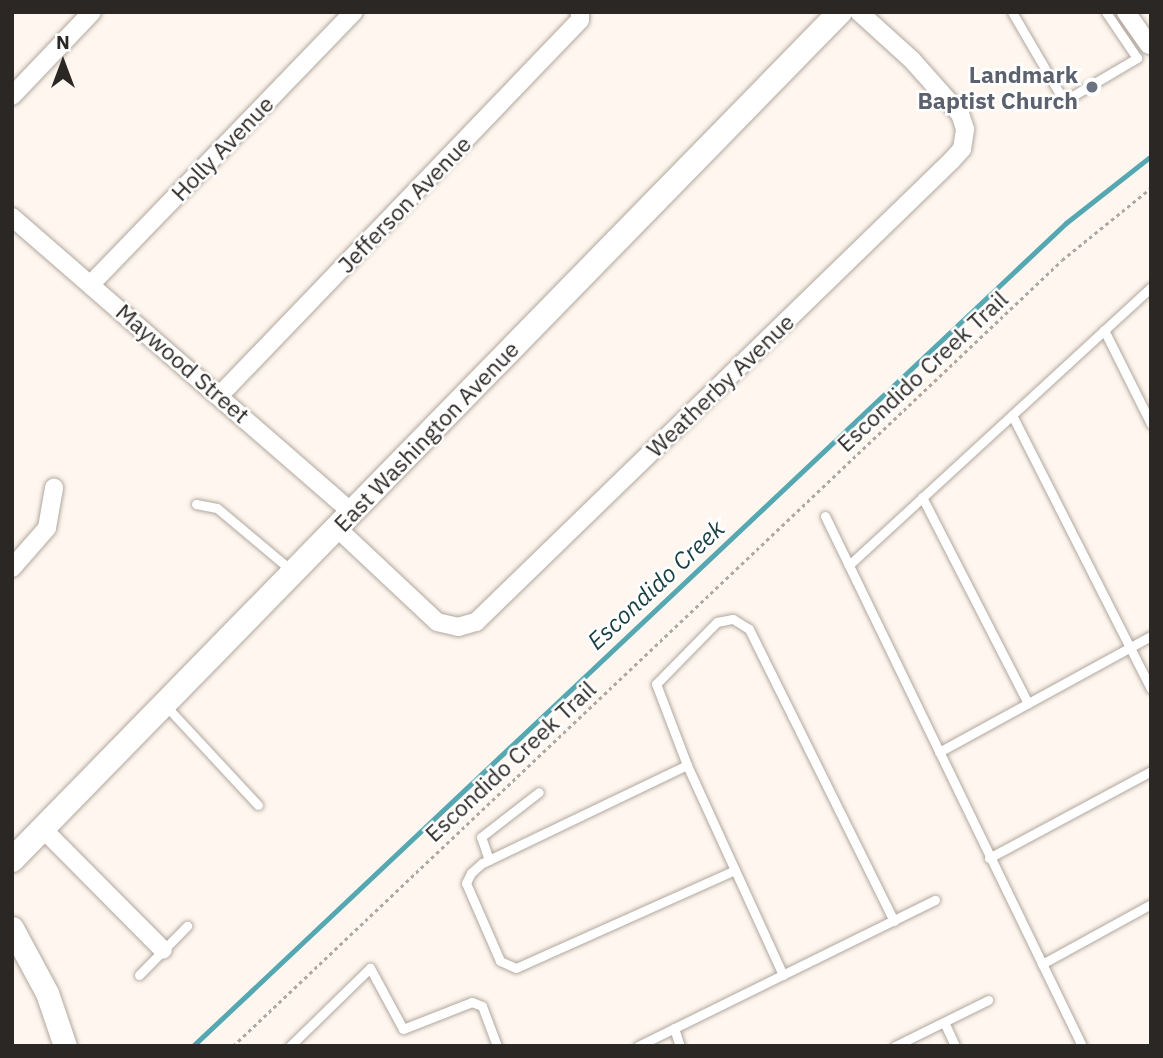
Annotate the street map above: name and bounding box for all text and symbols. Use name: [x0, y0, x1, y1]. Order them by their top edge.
north arrow: [28, 28, 98, 98]
text: N: [56, 30, 70, 54]
place label: Landmark Baptist Church: [918, 60, 1078, 114]
marker: Landmark Baptist Church: [1084, 79, 1100, 95]
street label: Holly Avenue: [165, 90, 279, 206]
street label: Jefferson Avenue: [332, 130, 476, 278]
street label: Escondido Creek Trail: [831, 285, 1013, 457]
street label: Maywood Street: [111, 298, 255, 428]
street label: Weatherby Avenue: [641, 308, 799, 462]
street label: East Washington Avenue: [328, 335, 524, 537]
water label: Escondido Creek: [582, 514, 730, 656]
street label: Escondido Creek Trail: [419, 675, 601, 847]

